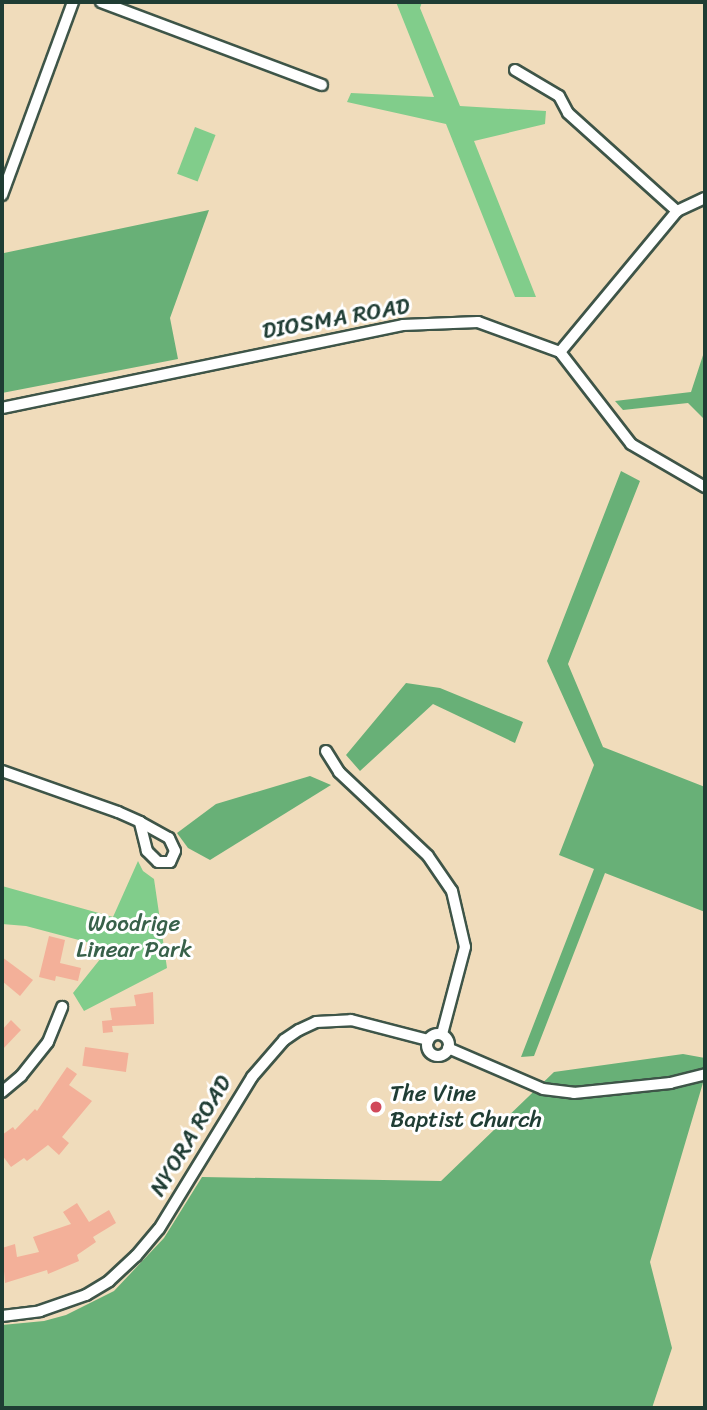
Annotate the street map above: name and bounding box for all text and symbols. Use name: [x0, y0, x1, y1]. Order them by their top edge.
street label: DIOSMA ROAD: [260, 292, 412, 346]
park label: Woodrige Linear Park: [76, 910, 192, 964]
street label: NYORA ROAD: [144, 1071, 238, 1201]
place label: The Vine Baptist Church: [390, 1080, 542, 1134]
marker: The Vine Baptist Church: [368, 1099, 384, 1115]

